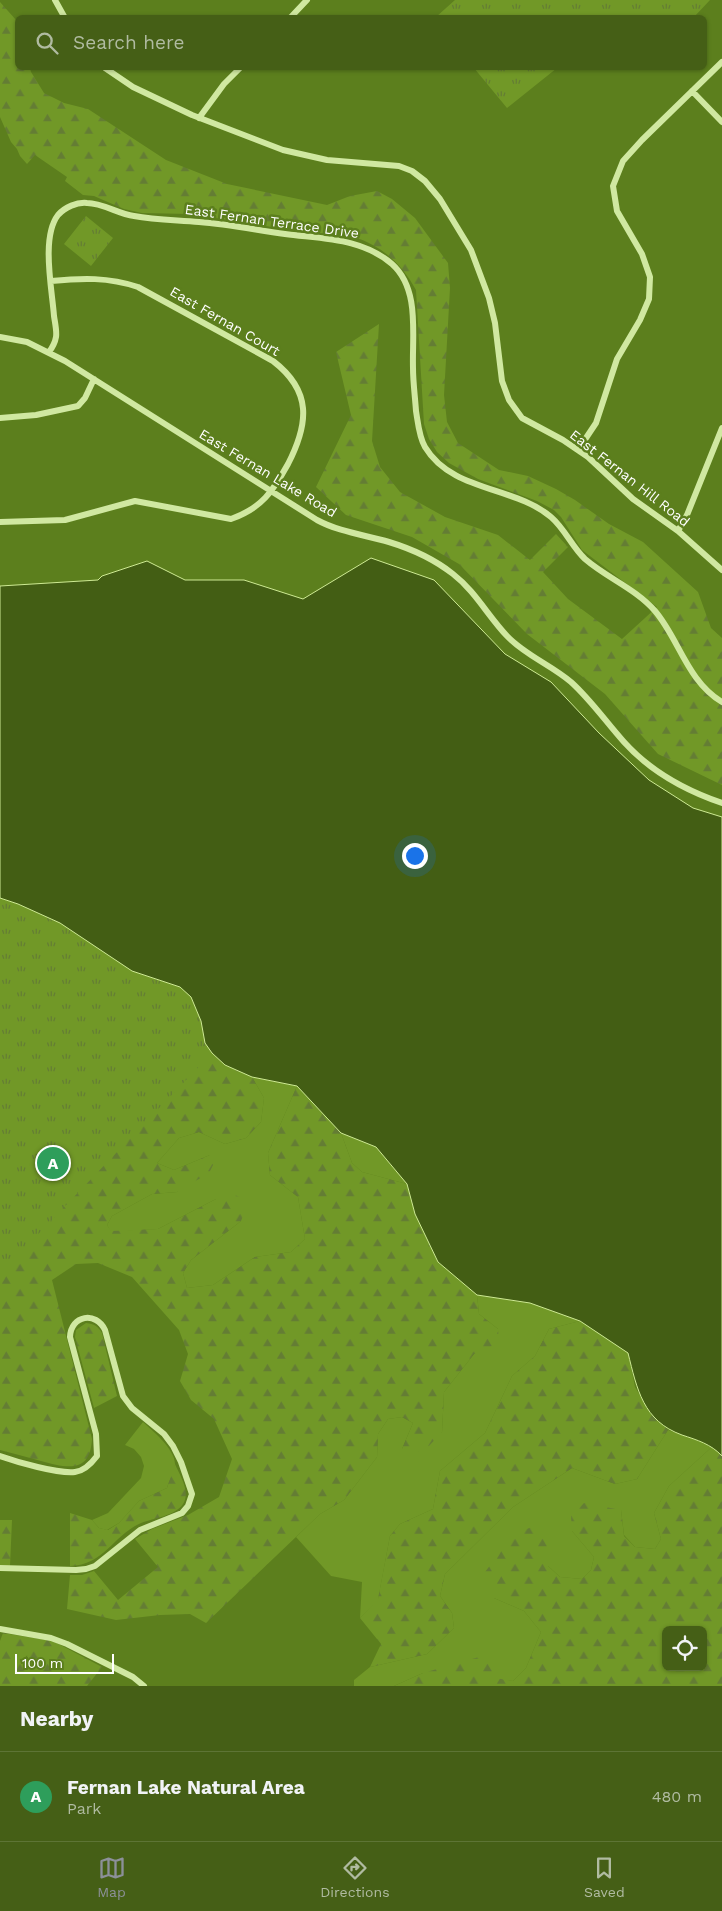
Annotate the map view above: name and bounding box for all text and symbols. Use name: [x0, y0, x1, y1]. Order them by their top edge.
search box: [15, 15, 707, 70]
icon: search: [33, 29, 61, 57]
text: Search here: [73, 31, 184, 54]
street label: East Fernan Terrace Drive: [184, 201, 360, 241]
street label: East Fernan Court: [167, 283, 283, 359]
street label: East Fernan Lake Road: [196, 426, 340, 520]
street label: East Fernan Hill Road: [567, 426, 693, 530]
your location: [402, 843, 428, 869]
pin: A: [37, 1144, 69, 1182]
map controls: [662, 1626, 707, 1671]
button: locate: [662, 1626, 707, 1671]
scale bar: [15, 1651, 114, 1674]
text: 100 m: [22, 1655, 63, 1671]
text: Nearby: [20, 1706, 93, 1731]
text: Fernan Lake Natural Area: [67, 1776, 305, 1799]
text: A: [31, 1787, 41, 1806]
text: 480 m: [652, 1787, 702, 1806]
text: Park: [67, 1799, 101, 1818]
tab: Map: [97, 1854, 126, 1900]
tab: Directions: [320, 1854, 390, 1900]
tab: Saved: [584, 1854, 625, 1900]

